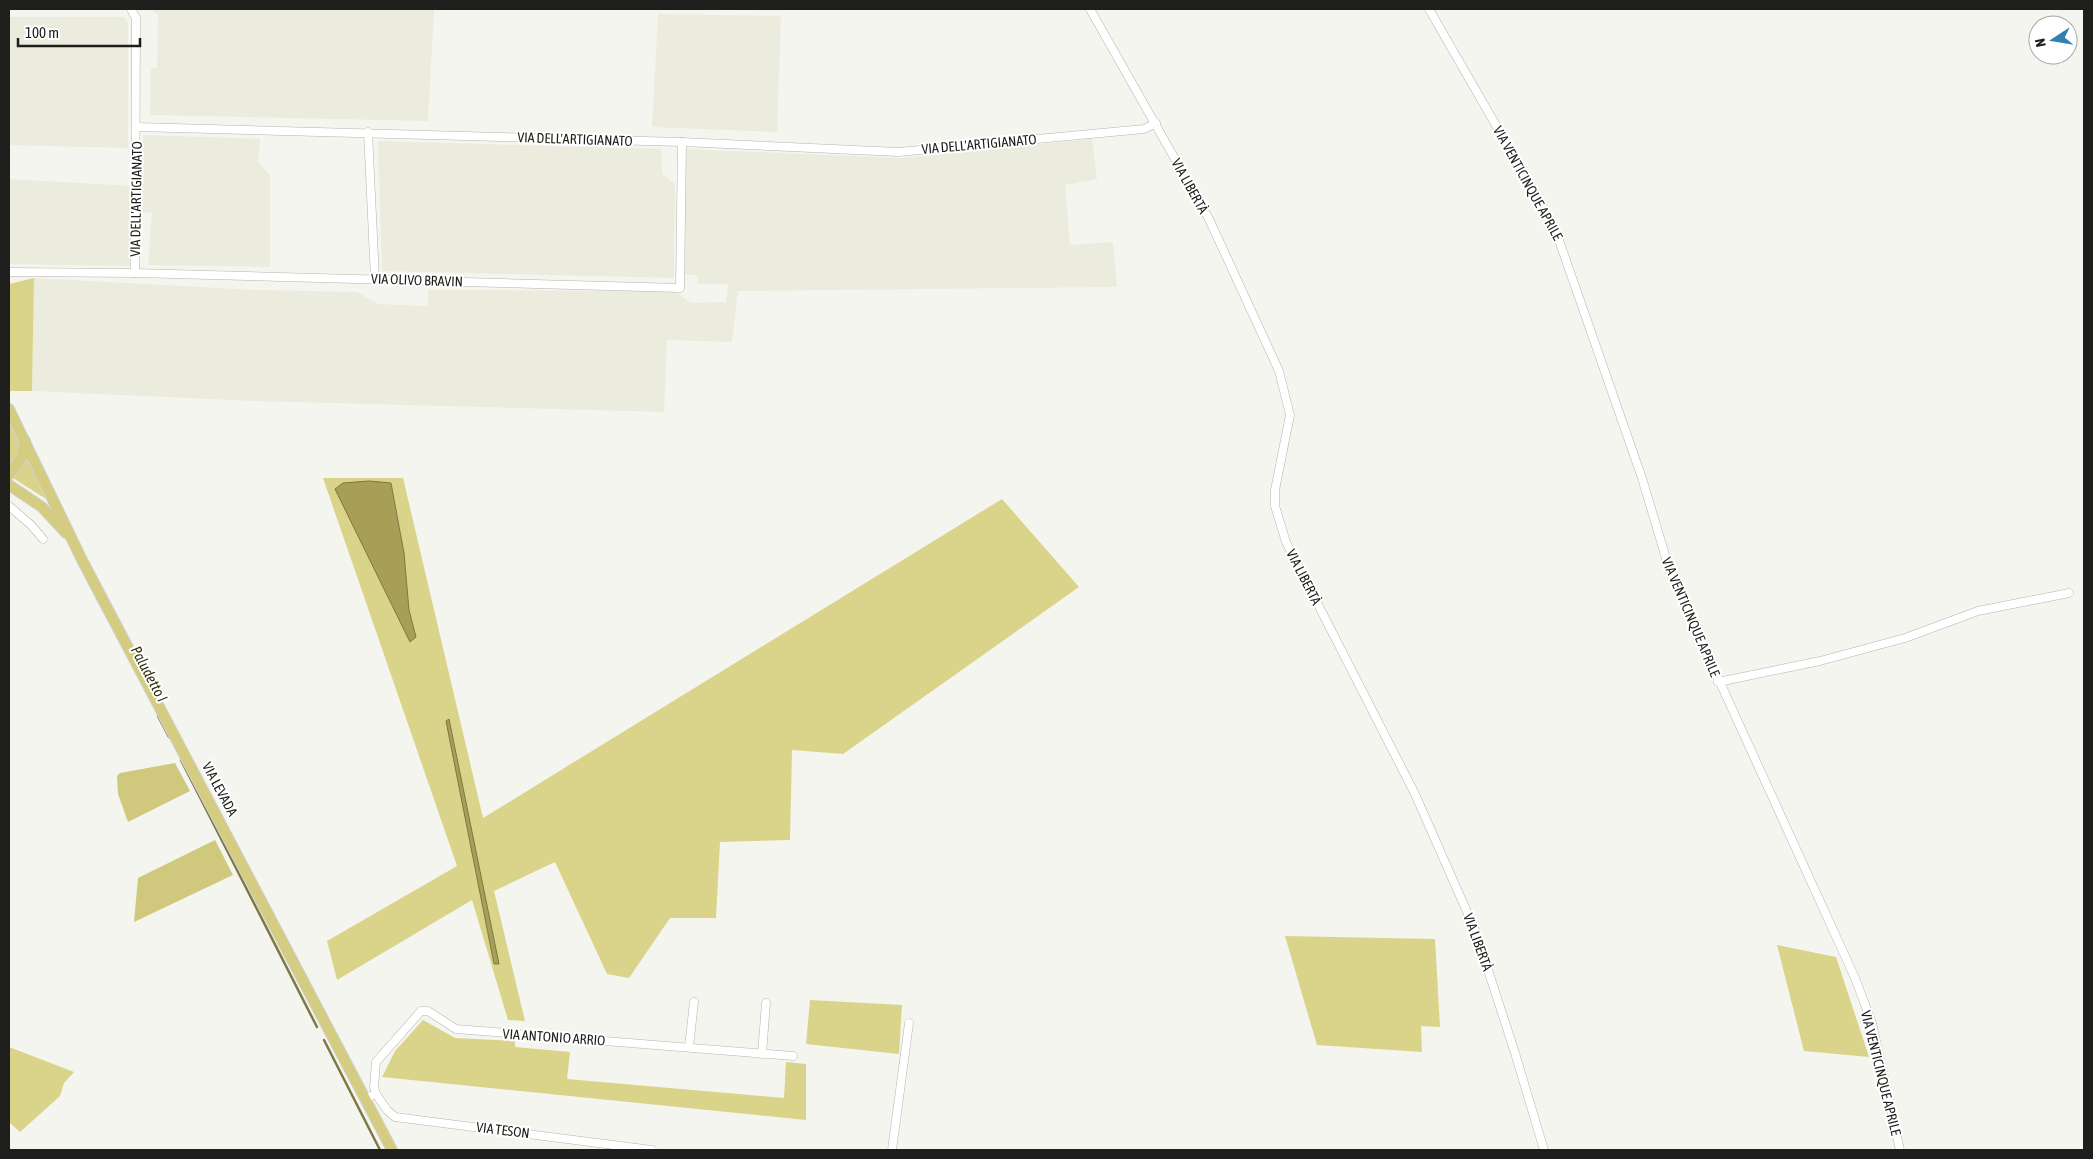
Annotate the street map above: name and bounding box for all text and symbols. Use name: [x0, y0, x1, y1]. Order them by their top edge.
scale bar: [18, 15, 140, 47]
north arrow: [2028, 15, 2078, 65]
text: 100 m: [25, 24, 59, 41]
text: N: [2032, 37, 2049, 48]
street label: VIA VENTICINQUE APRILE: [1490, 123, 1566, 243]
street label: VIA DELL'ARTIGIANATO: [517, 129, 633, 149]
street label: VIA DELL'ARTIGIANATO: [921, 131, 1037, 157]
street label: VIA DELL'ARTIGIANATO: [127, 141, 145, 257]
street label: VIA LIBERTÀ: [1168, 156, 1212, 216]
street label: VIA OLIVO BRAVIN: [371, 270, 463, 290]
street label: VIA LIBERTÀ: [1283, 547, 1325, 608]
street label: VIA VENTICINQUE APRILE: [1659, 555, 1723, 679]
water label: Paludetto I: [128, 643, 171, 705]
street label: VIA LEVADA: [199, 759, 241, 819]
street label: VIA LIBERTÀ: [1460, 911, 1496, 973]
street label: VIA VENTICINQUE APRILE: [1858, 1009, 1904, 1137]
street label: VIA ANTONIO ARRIO: [502, 1025, 606, 1049]
street label: VIA TESON: [475, 1119, 531, 1141]

